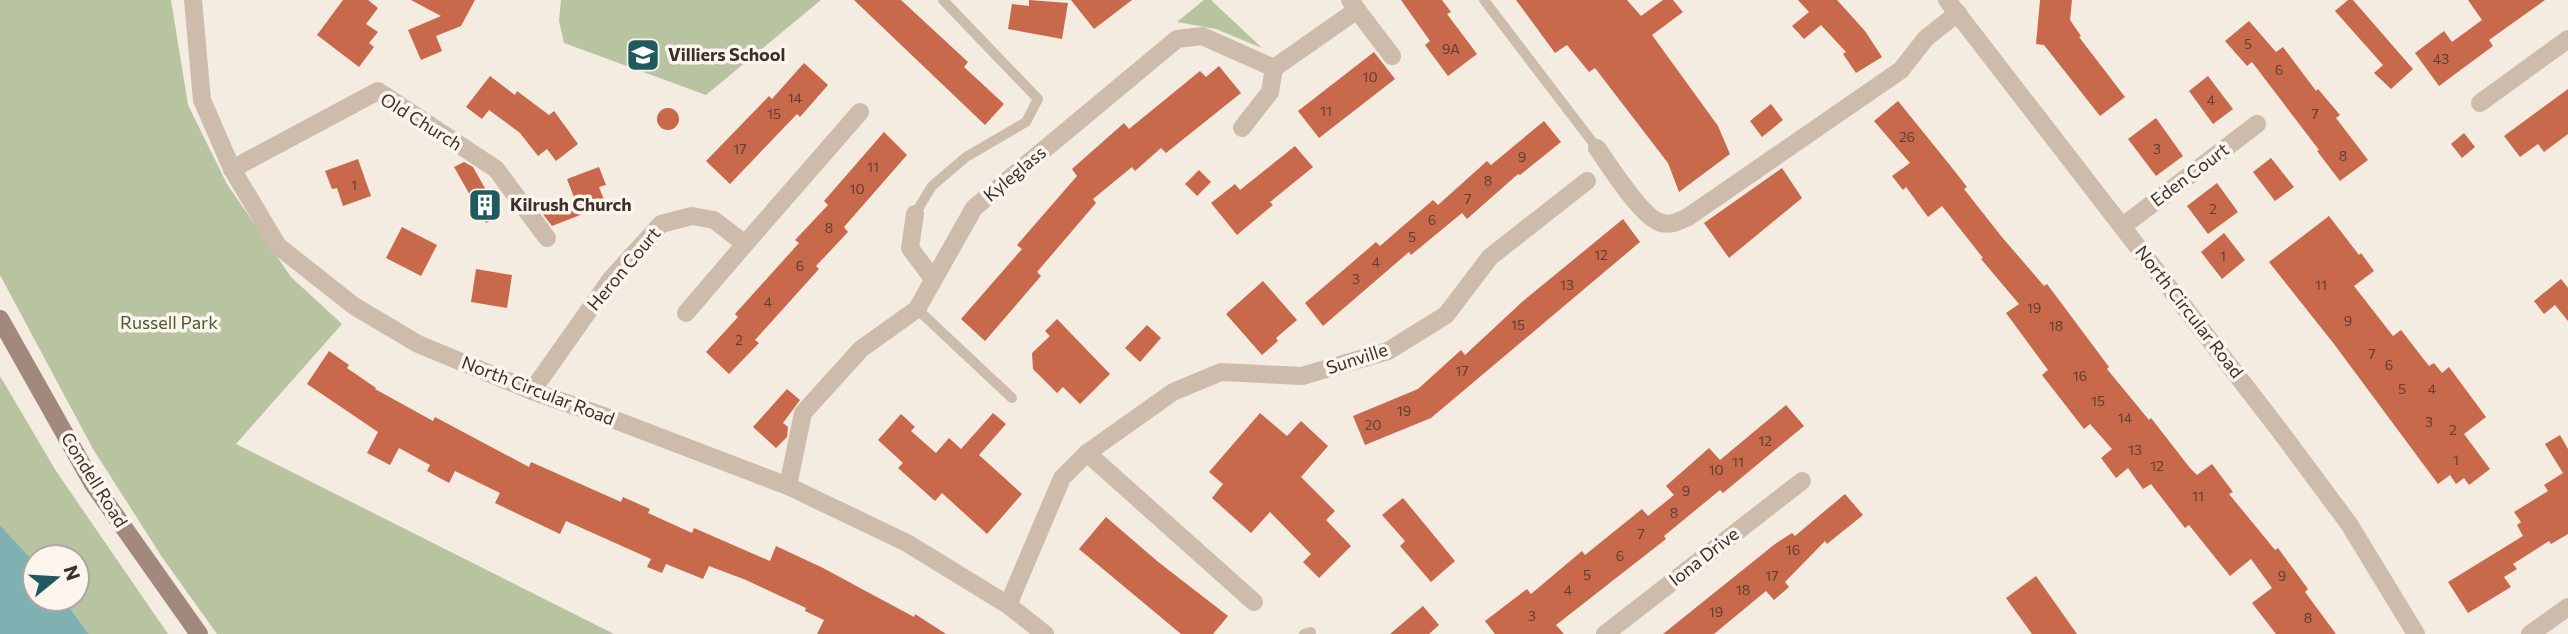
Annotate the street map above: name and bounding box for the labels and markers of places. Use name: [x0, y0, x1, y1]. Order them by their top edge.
school or university icon: Villiers School: [624, 36, 662, 74]
place label: Villiers School: [668, 43, 785, 65]
building icon: Kilrush Church: [466, 186, 504, 224]
place label: Kilrush Church: [510, 193, 632, 215]

